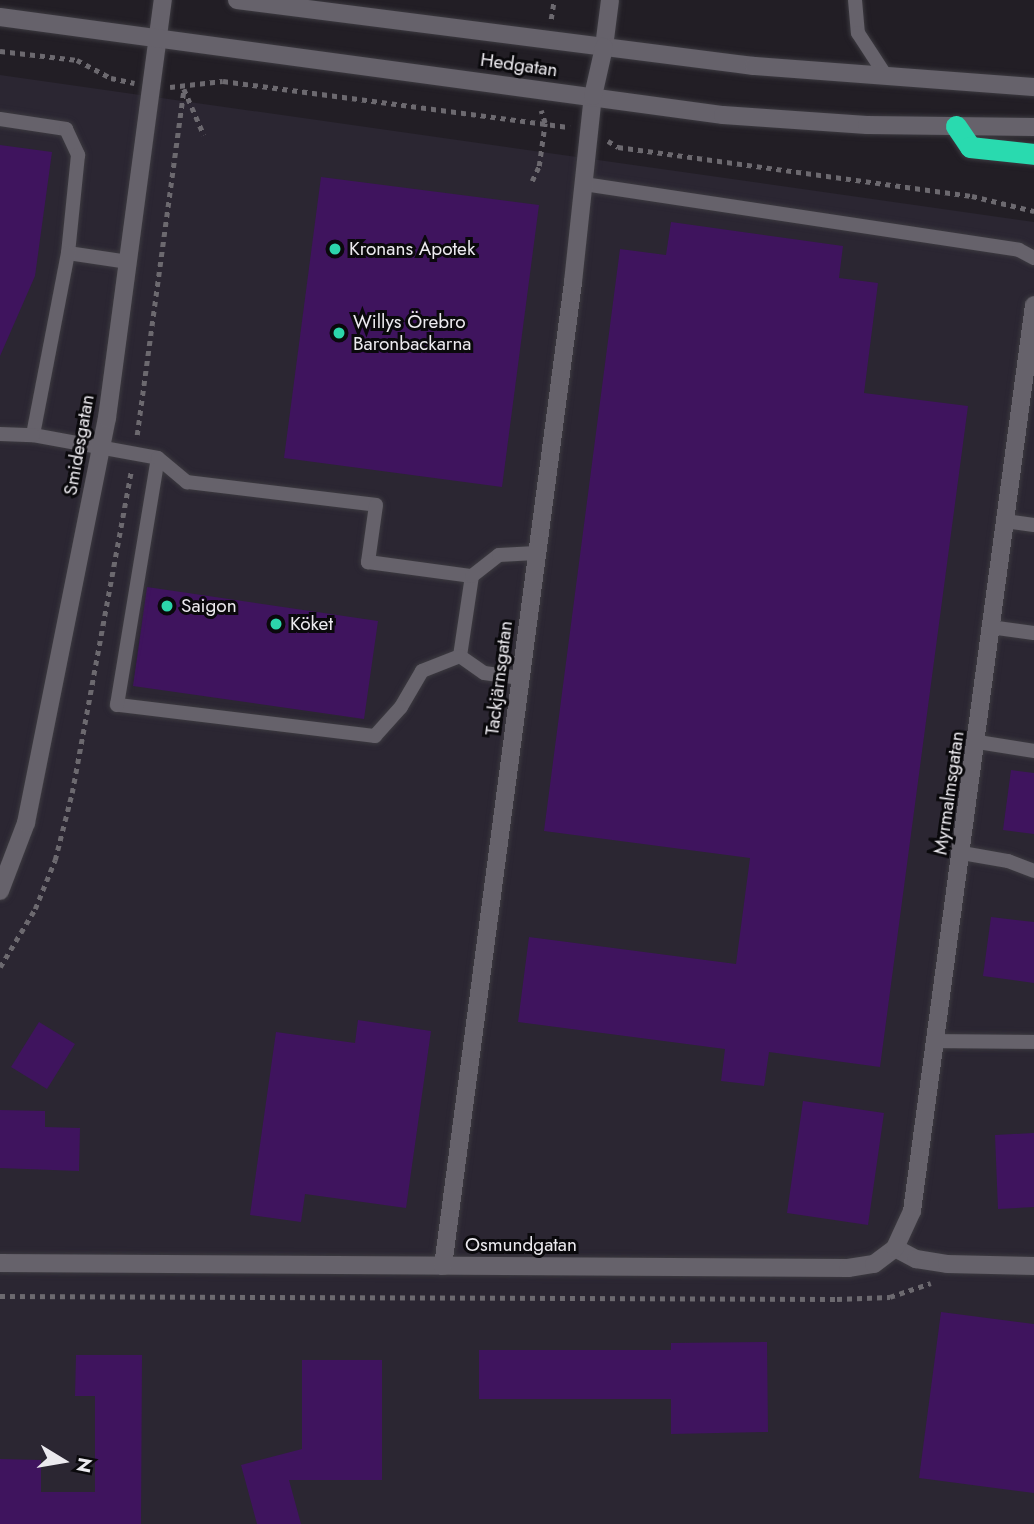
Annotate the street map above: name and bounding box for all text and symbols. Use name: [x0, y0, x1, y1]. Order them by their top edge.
street label: Hedgatan: [479, 48, 559, 82]
place label: Kronans Apotek: [349, 238, 475, 260]
marker: Kronans Apotek: [327, 241, 343, 257]
place label: Willys Örebro Baronbackarna: [353, 311, 472, 355]
marker: Willys Örebro Baronbackarna: [331, 325, 347, 341]
street label: Smidesgatan: [59, 393, 99, 497]
place label: Saigon: [181, 595, 237, 617]
marker: Saigon: [159, 598, 175, 614]
place label: Köket: [290, 613, 333, 635]
marker: Köket: [268, 616, 284, 632]
street label: Tackjärnsgatan: [481, 619, 517, 737]
street label: Myrmalmsgatan: [929, 730, 969, 856]
street label: Osmundgatan: [465, 1234, 577, 1256]
north arrow: [28, 1426, 98, 1496]
text: N: [69, 1455, 99, 1475]

